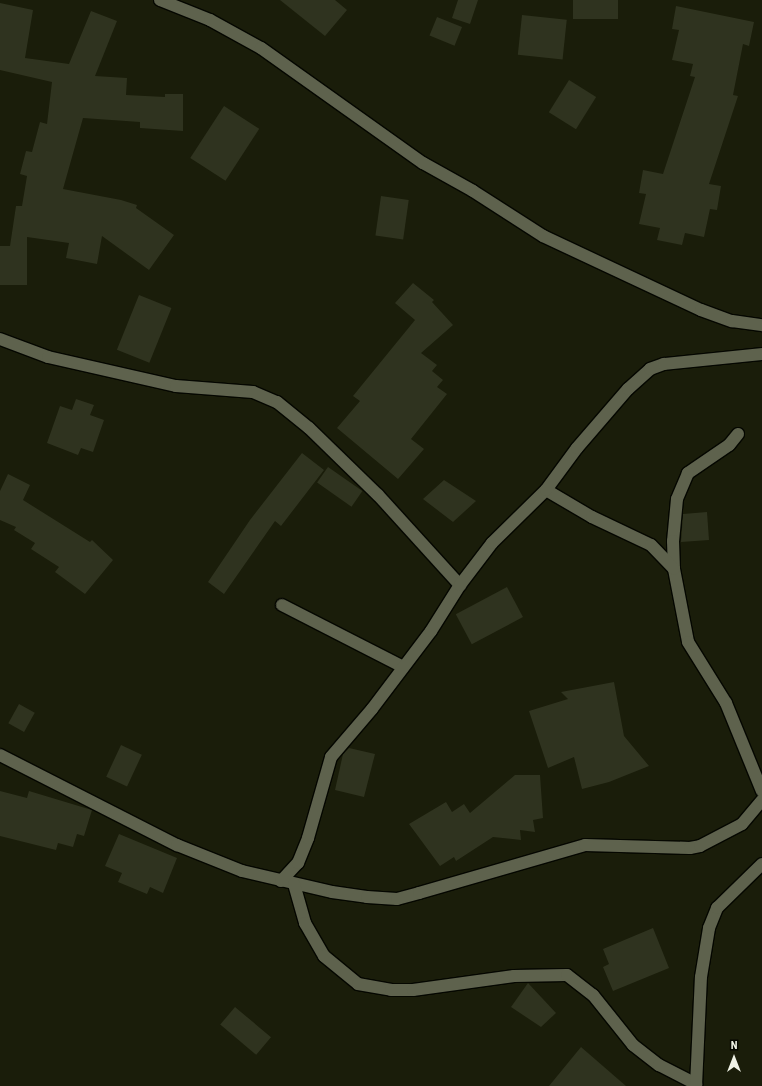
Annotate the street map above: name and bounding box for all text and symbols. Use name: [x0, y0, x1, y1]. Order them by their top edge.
north arrow: [714, 1038, 754, 1078]
text: N: [731, 1039, 737, 1052]

